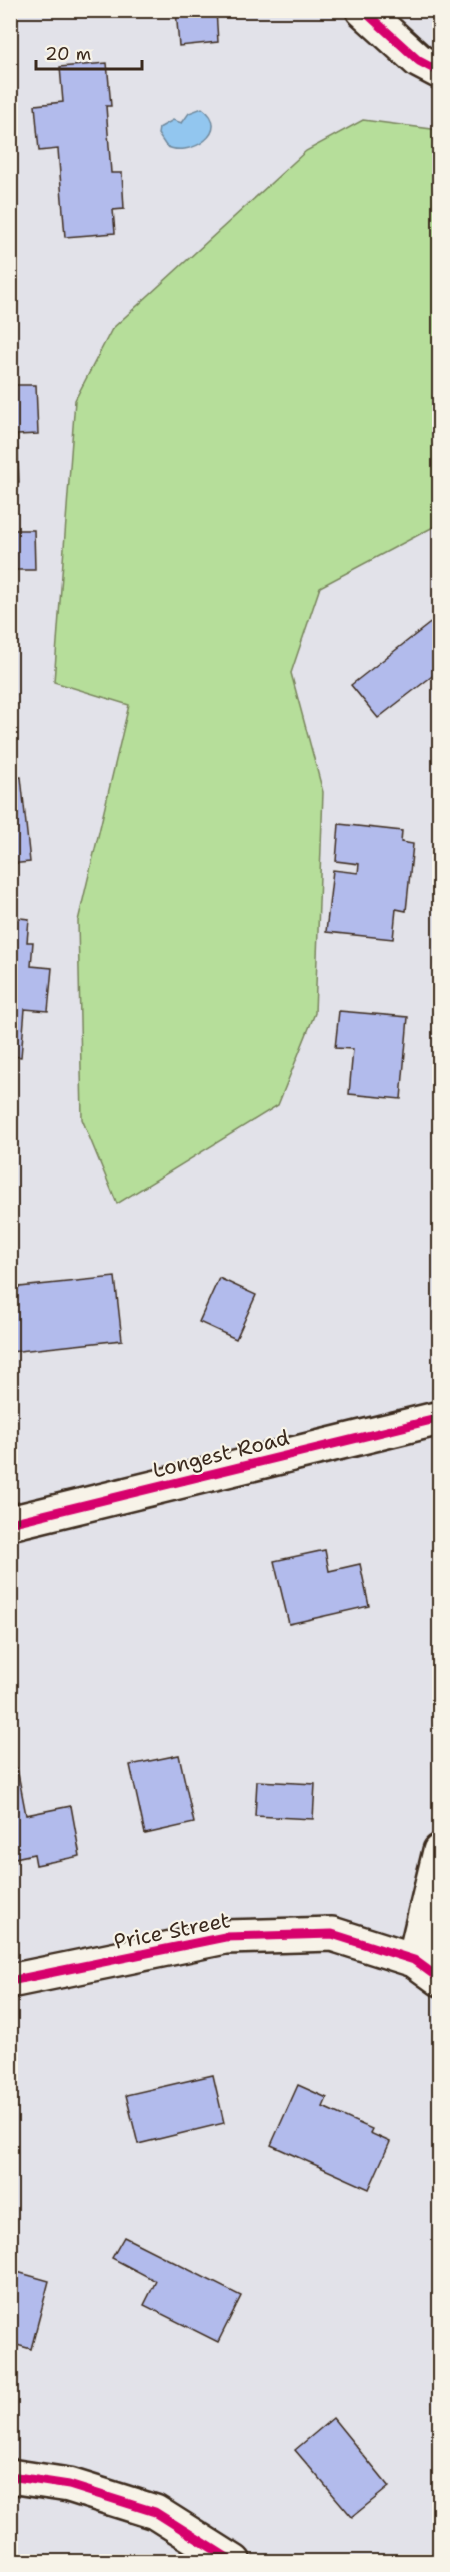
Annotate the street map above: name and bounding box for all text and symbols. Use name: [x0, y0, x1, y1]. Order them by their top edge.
scale bar: [36, 33, 142, 71]
text: 20 m: [45, 42, 91, 66]
street label: Longest Road: [150, 1424, 292, 1484]
street label: Price Street: [112, 1906, 232, 1956]

